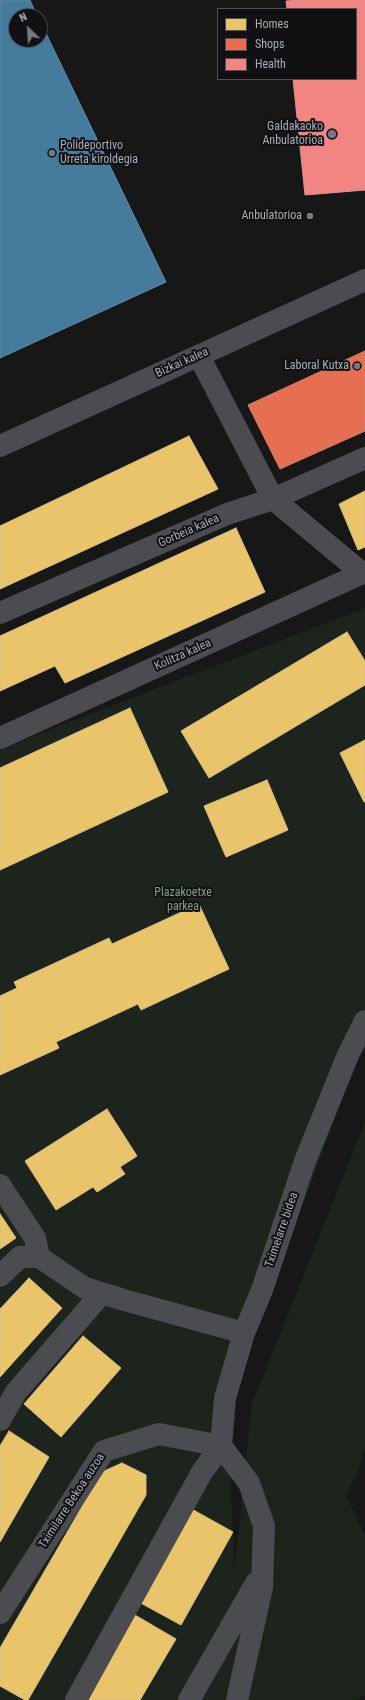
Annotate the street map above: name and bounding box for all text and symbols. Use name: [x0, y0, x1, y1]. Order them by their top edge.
north arrow: [8, 8, 48, 48]
legend: [217, 8, 357, 80]
text: N: [17, 10, 29, 25]
text: Homes: [255, 17, 289, 31]
text: Shops: [255, 37, 284, 51]
text: Health: [255, 57, 286, 71]
place label: Galdakaoko Anbulatorioa: [262, 120, 323, 148]
marker: Galdakaoko Anbulatorioa: [326, 128, 338, 140]
place label: Polideportivo Urreta kiroldegia: [60, 139, 138, 167]
marker: Polideportivo Urreta kiroldegia: [47, 148, 57, 158]
place label: Anbulatorioa: [241, 209, 302, 223]
marker: Anbulatorioa: [305, 211, 315, 221]
street label: Bizkai kalea: [153, 345, 211, 381]
place label: Laboral Kutxa: [284, 359, 349, 373]
marker: Laboral Kutxa: [352, 361, 362, 371]
street label: Gorbeia kalea: [156, 511, 222, 551]
street label: Kolitza kalea: [152, 636, 214, 674]
park label: Plazakoetxe parkea: [154, 886, 212, 914]
street label: Tximelarre bidea: [262, 1191, 302, 1269]
street label: Tximilarre Bekoa auzoa: [36, 1451, 108, 1551]

